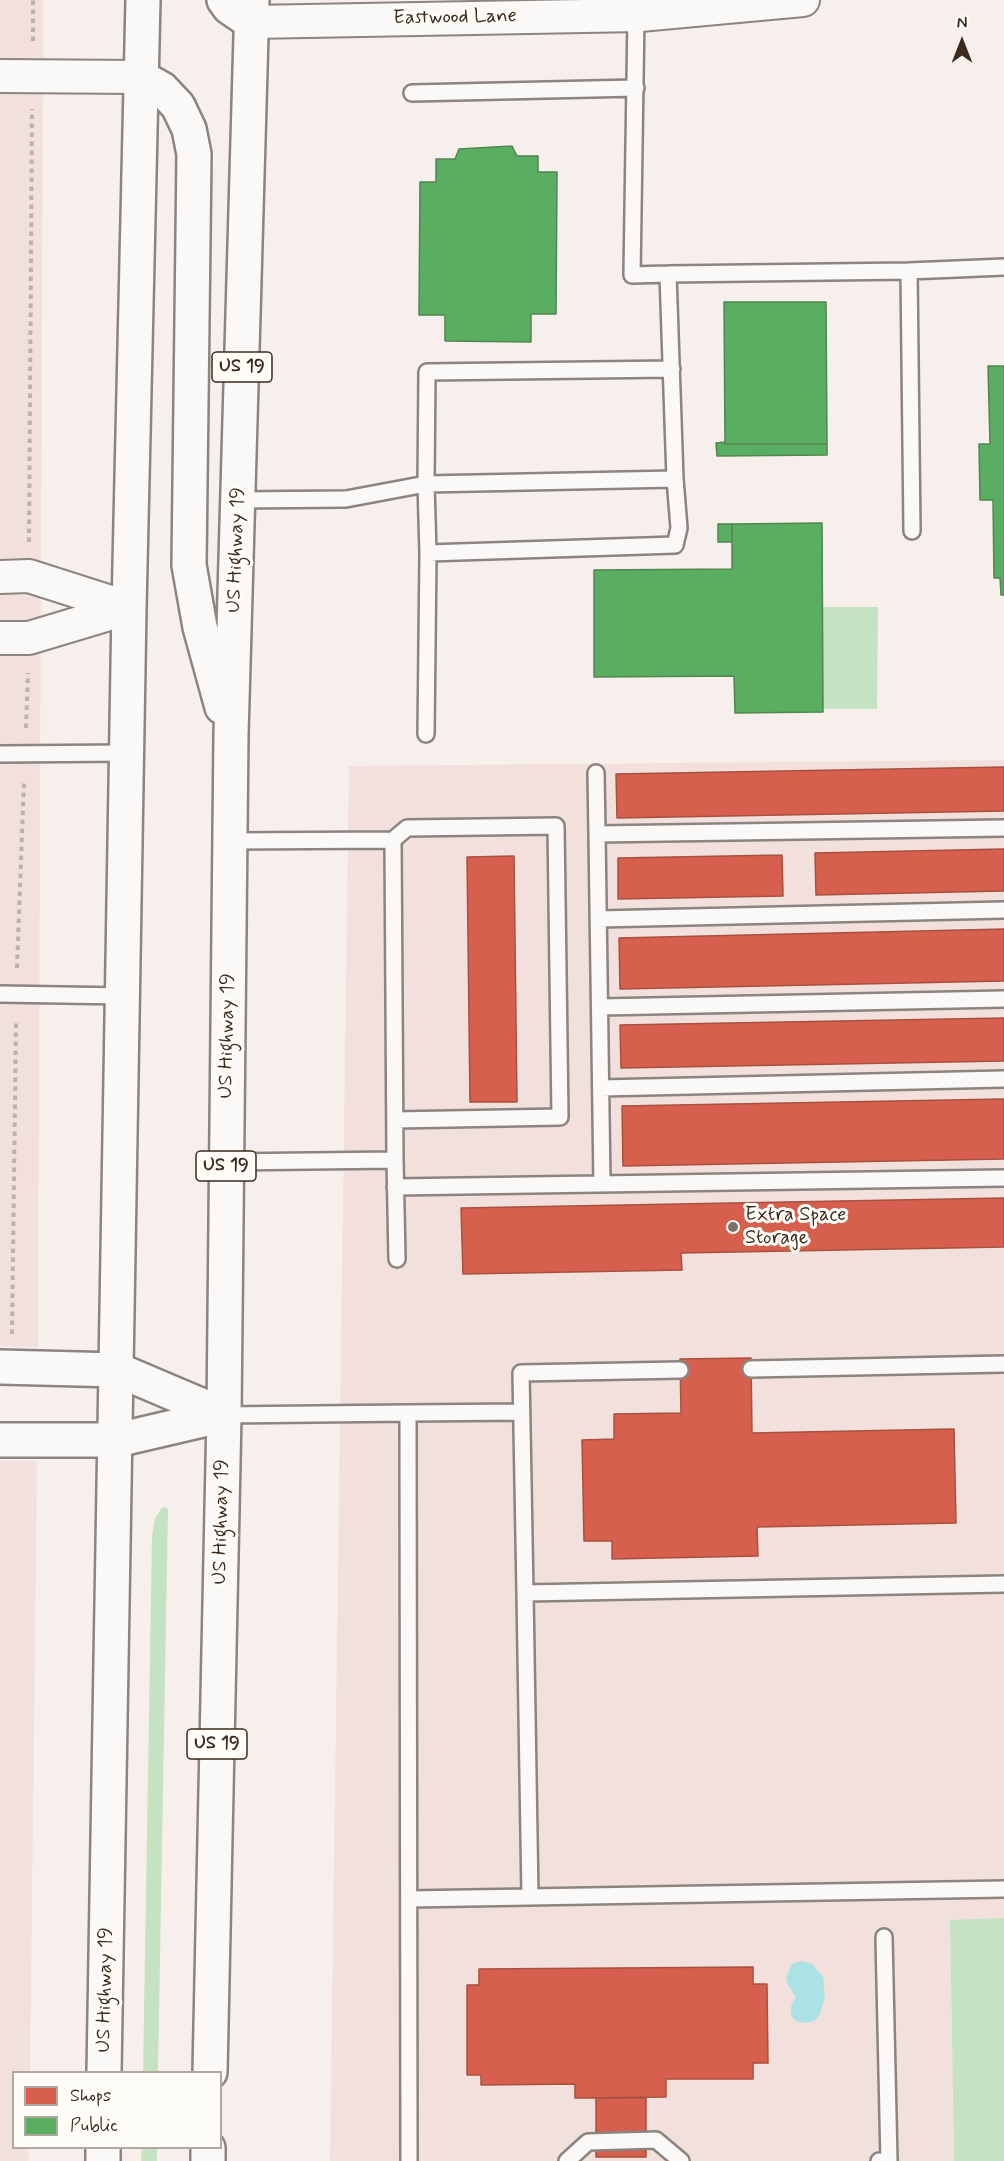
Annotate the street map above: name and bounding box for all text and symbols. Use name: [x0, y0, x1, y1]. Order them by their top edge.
street label: Eastwood Lane: [393, 5, 517, 31]
north arrow: [932, 12, 992, 72]
text: N: [957, 13, 967, 34]
road number: US 19: [212, 352, 272, 382]
street label: US Highway 19: [223, 487, 251, 613]
street label: US Highway 19: [215, 973, 241, 1099]
road number: US 19: [196, 1151, 256, 1181]
place label: Extra Space Storage: [745, 1204, 846, 1251]
marker: Extra Space Storage: [726, 1220, 740, 1234]
street label: US Highway 19: [209, 1459, 235, 1585]
road number: US 19: [187, 1729, 247, 1759]
street label: US Highway 19: [93, 1927, 119, 2053]
legend: [12, 2071, 222, 2149]
text: Shops: [70, 2084, 111, 2108]
text: Public: [70, 2114, 118, 2138]

